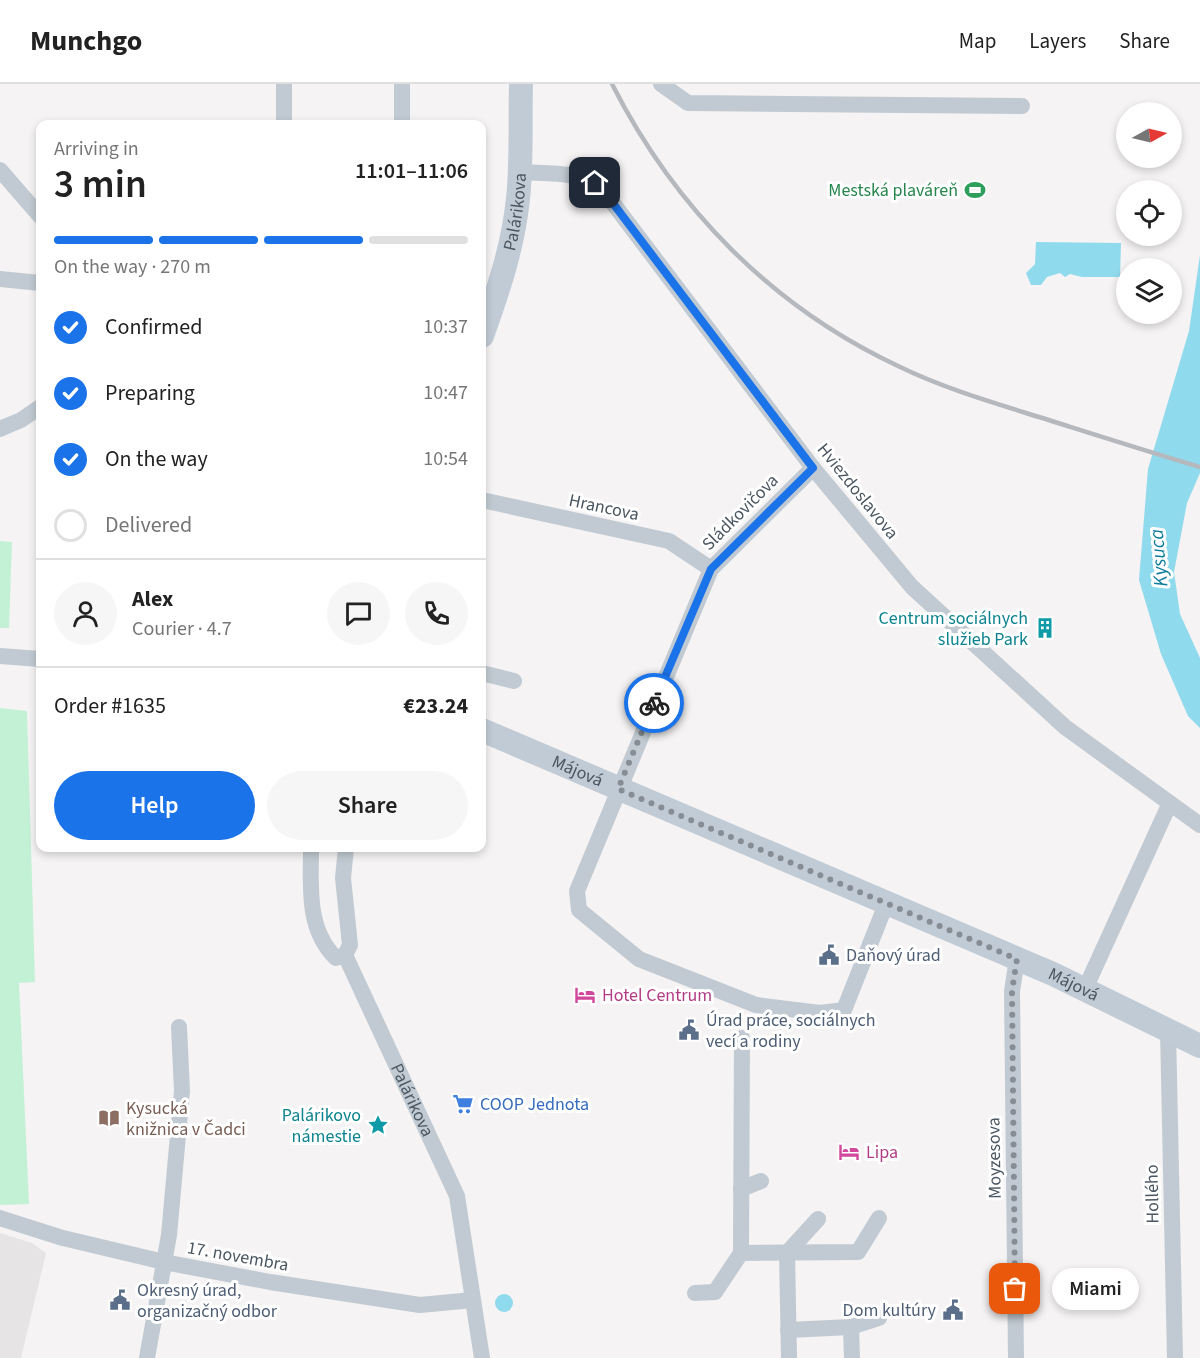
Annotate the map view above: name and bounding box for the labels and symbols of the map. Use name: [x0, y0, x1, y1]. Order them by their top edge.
north arrow: [1116, 102, 1182, 168]
pin: [569, 157, 620, 208]
street label: Palárikova: [497, 172, 533, 253]
place label: Mestská plaváreň: [828, 178, 958, 203]
sports icon: Mestská plaváreň: [963, 178, 987, 202]
street label: Hviezdoslavova: [811, 438, 904, 545]
street label: Sládkovičova: [697, 469, 784, 556]
street label: Hrancova: [567, 488, 641, 527]
water label: Kysuca: [1143, 528, 1175, 588]
place label: Centrum sociálnych služieb Park: [879, 606, 1028, 652]
building icon: Centrum sociálnych služieb Park: [1033, 616, 1057, 640]
courier: [624, 673, 684, 733]
street label: Májová: [548, 749, 607, 793]
public building icon: Daňový úrad: [817, 943, 841, 967]
place label: Daňový úrad: [846, 943, 941, 968]
street label: Májová: [1044, 962, 1103, 1008]
hotel icon: Hotel Centrum: [573, 983, 597, 1007]
place label: Hotel Centrum: [602, 983, 712, 1008]
place label: Úrad práce, sociálnych vecí a rodiny: [706, 1008, 876, 1054]
public building icon: Úrad práce, sociálnych vecí a rodiny: [677, 1018, 701, 1042]
street label: Palárikova: [384, 1060, 440, 1141]
supermarket icon: COOP Jednota: [451, 1092, 475, 1116]
place label: COOP Jednota: [480, 1092, 589, 1117]
place label: Kysucká knižnica v Čadci: [126, 1096, 246, 1142]
place label: Palárikovo námestie: [282, 1103, 361, 1149]
library icon: Kysucká knižnica v Čadci: [97, 1106, 121, 1130]
place icon: Palárikovo námestie: [366, 1113, 390, 1137]
street label: Moyzesova: [981, 1117, 1008, 1199]
hotel icon: Lipa: [837, 1140, 861, 1164]
place label: Lipa: [866, 1140, 898, 1165]
street label: Hollého: [1139, 1164, 1166, 1224]
street label: 17. novembra: [185, 1235, 291, 1278]
pin: [989, 1263, 1040, 1314]
callout: Miami: [1051, 1268, 1138, 1310]
place label: Okresný úrad, organizačný odbor: [137, 1278, 278, 1324]
public building icon: Okresný úrad, organizačný odbor: [108, 1288, 132, 1312]
place label: Dom kultúry: [843, 1298, 937, 1323]
public building icon: Dom kultúry: [941, 1298, 965, 1322]

